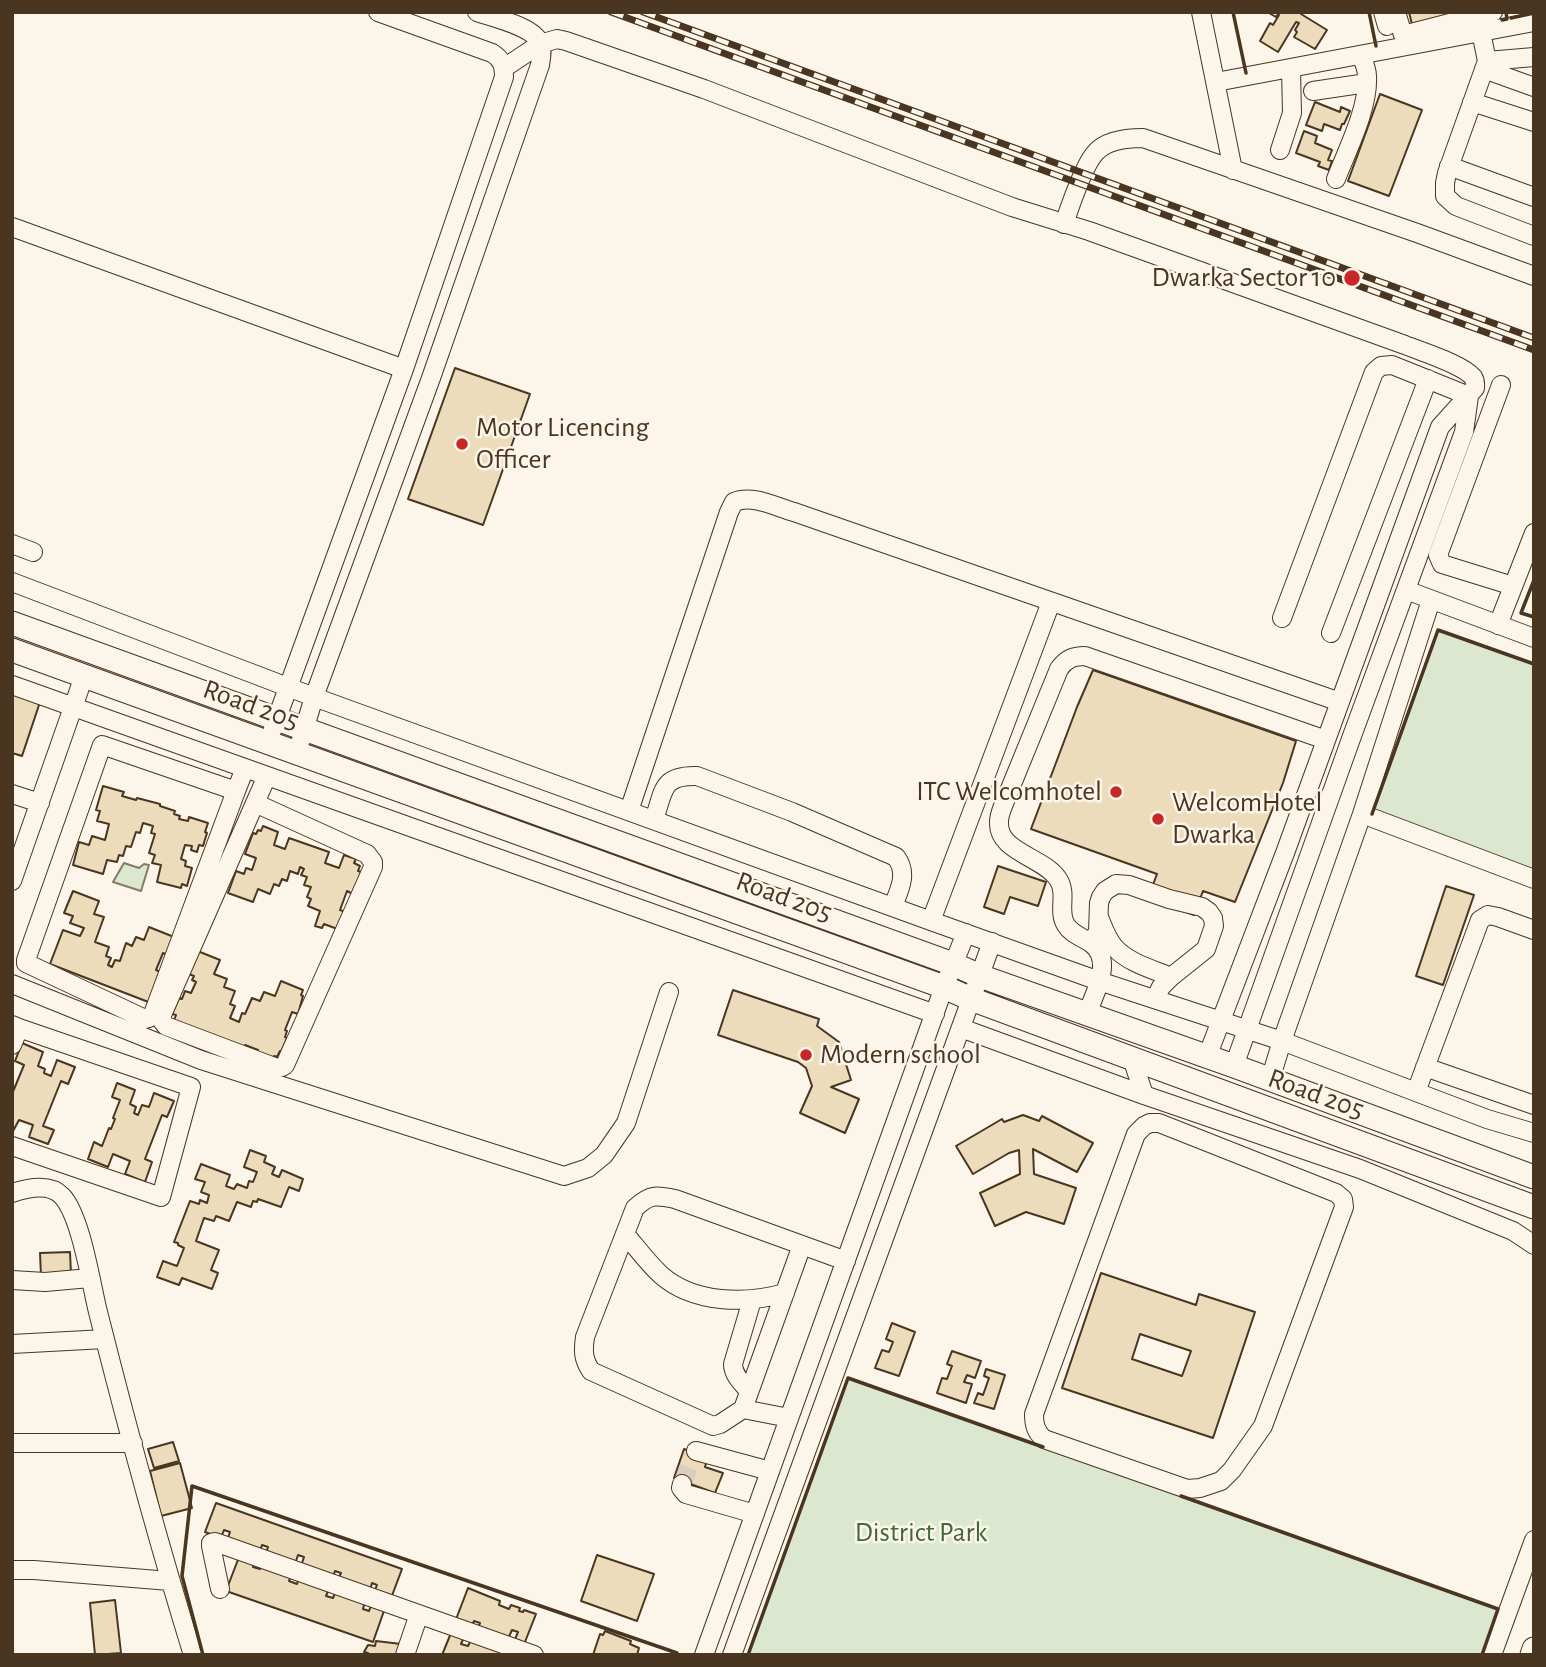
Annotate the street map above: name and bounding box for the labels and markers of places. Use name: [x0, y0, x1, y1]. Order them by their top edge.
place label: Dwarka Sector 10: [1152, 261, 1336, 295]
marker: Dwarka Sector 10: [1342, 268, 1362, 288]
place label: Motor Licencing Officer: [476, 411, 649, 477]
marker: Motor Licencing Officer: [454, 436, 470, 452]
place label: ITC Welcomhotel: [916, 775, 1102, 809]
marker: ITC Welcomhotel: [1108, 784, 1124, 800]
place label: WelcomHotel Dwarka: [1172, 786, 1322, 852]
marker: WelcomHotel Dwarka: [1150, 811, 1166, 827]
place label: Modern school: [820, 1038, 981, 1072]
marker: Modern school: [798, 1047, 814, 1063]

